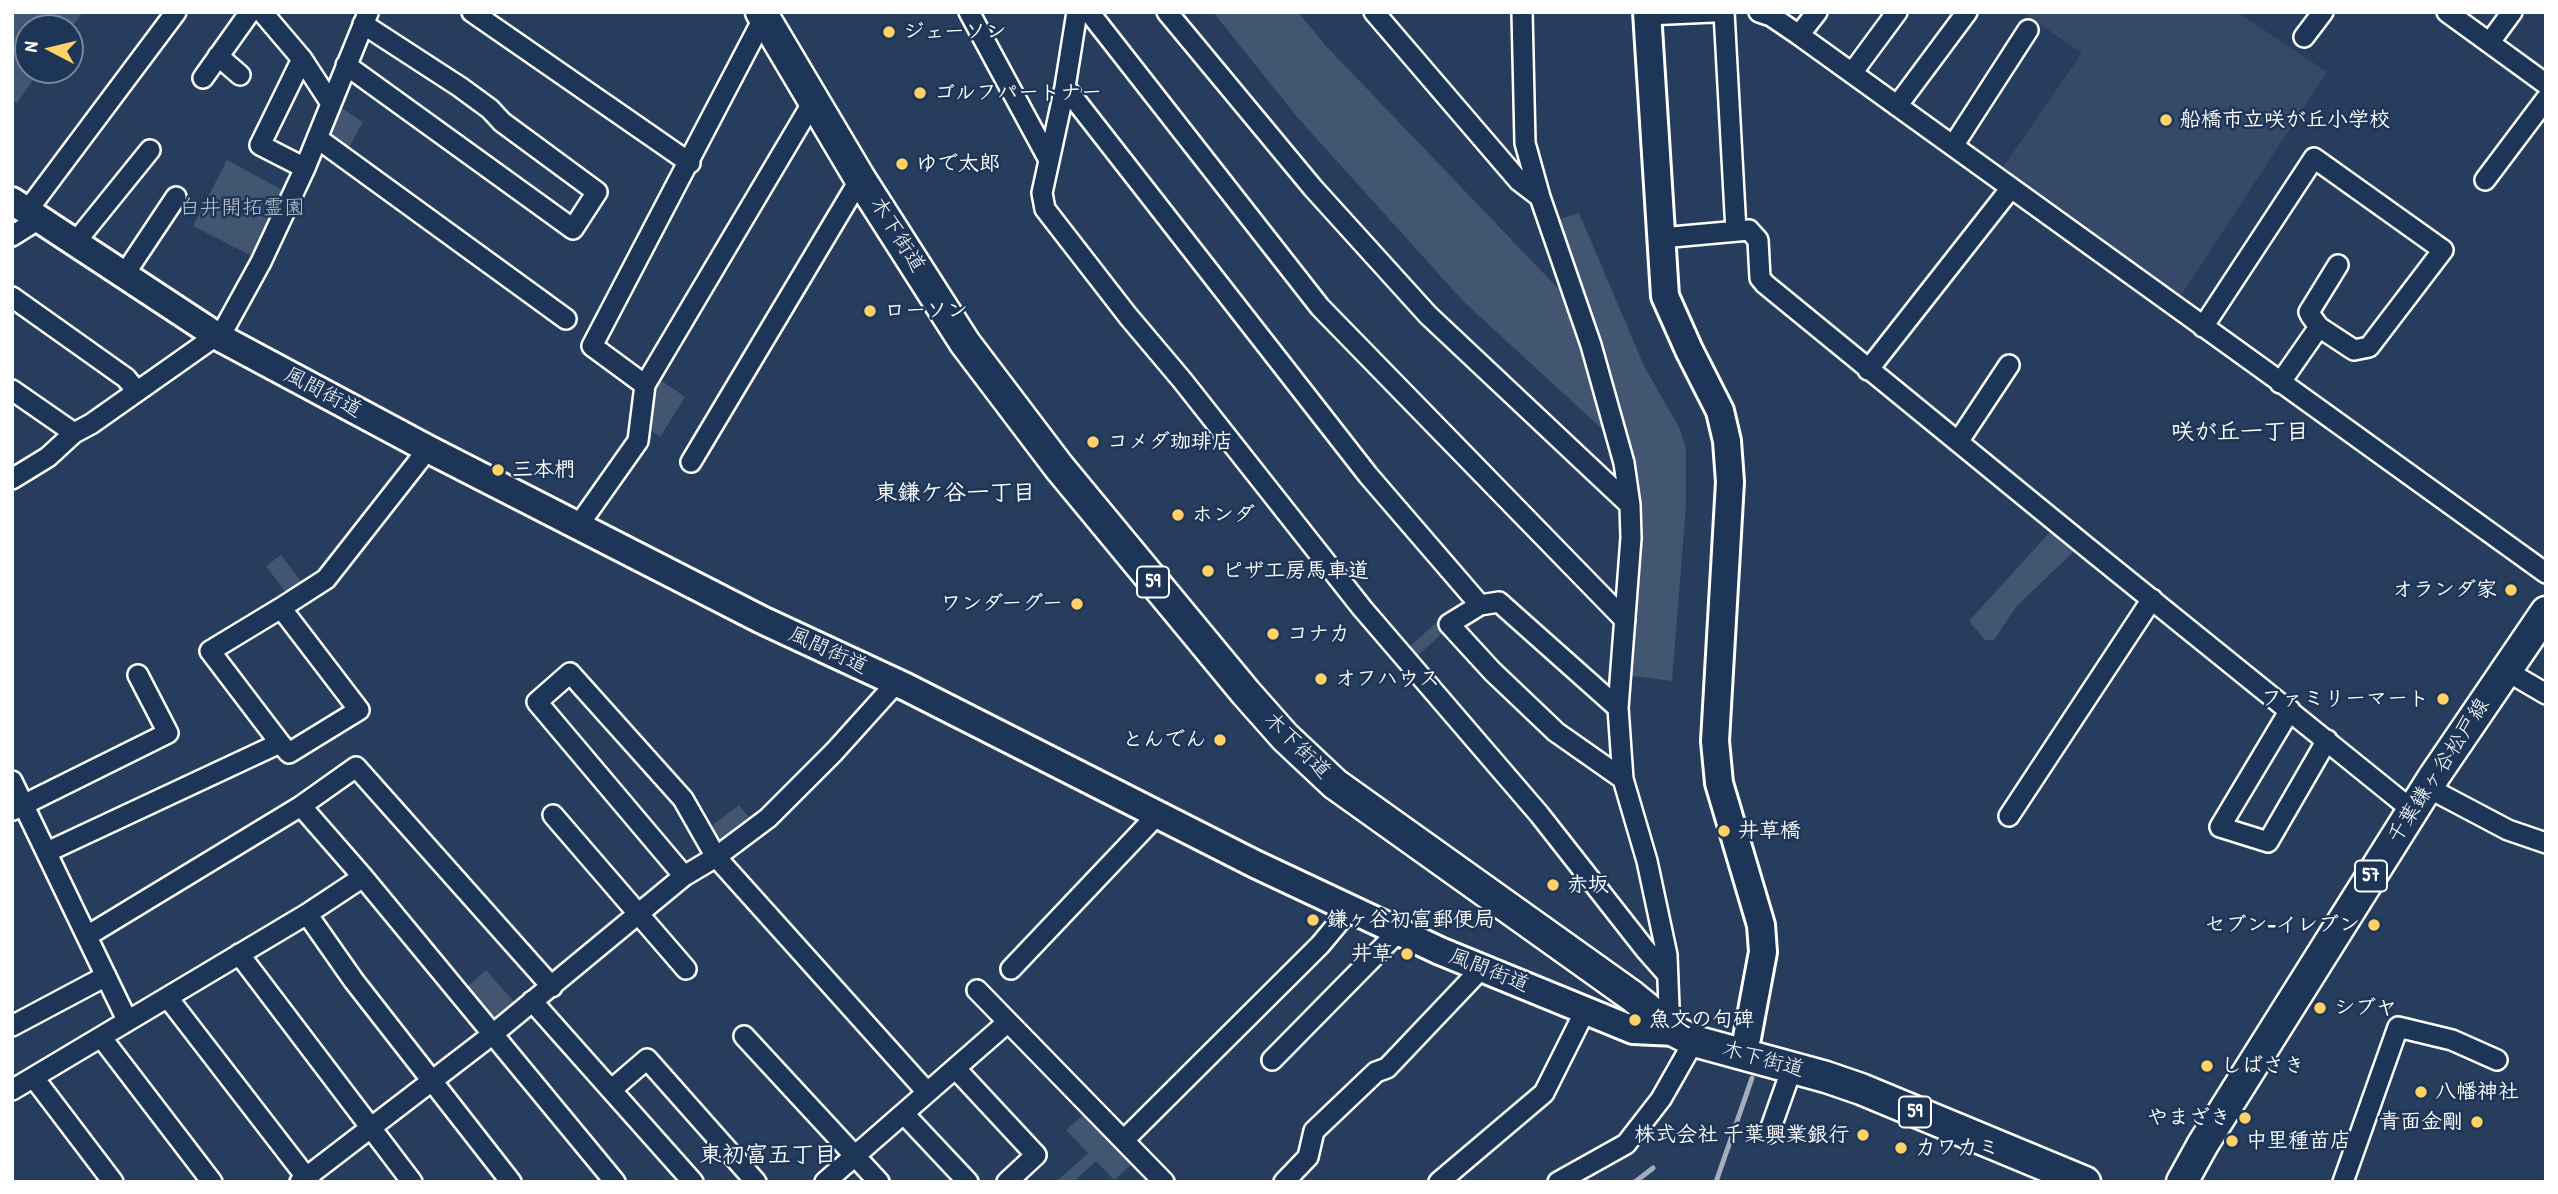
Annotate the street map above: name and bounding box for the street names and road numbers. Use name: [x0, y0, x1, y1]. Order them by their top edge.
street label: 木下街道: [864, 193, 930, 277]
street label: 風間街道: [280, 362, 366, 424]
road number: 59: [1137, 566, 1169, 597]
street label: 風間街道: [785, 622, 871, 680]
street label: 千葉鎌ヶ谷松戸線: [2383, 694, 2495, 848]
street label: 木下街道: [1258, 707, 1336, 785]
road number: 57: [2355, 860, 2387, 891]
street label: 風間街道: [1445, 944, 1533, 998]
street label: 木下街道: [1719, 1037, 1807, 1083]
road number: 59: [1899, 1096, 1931, 1128]

